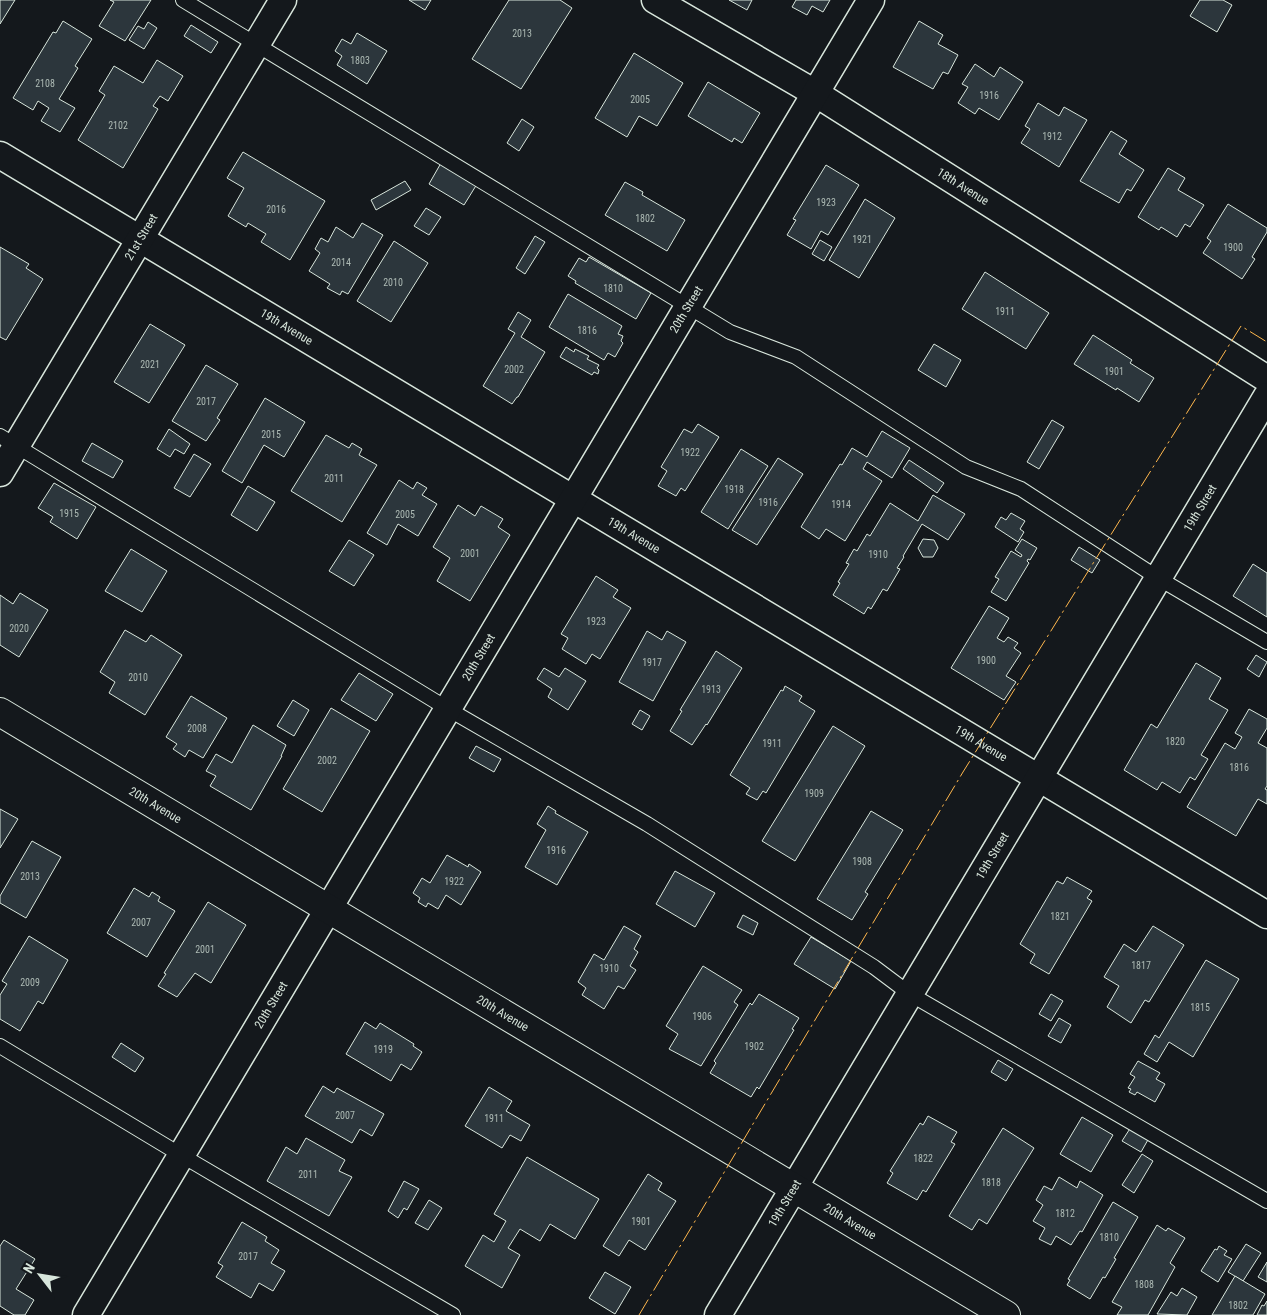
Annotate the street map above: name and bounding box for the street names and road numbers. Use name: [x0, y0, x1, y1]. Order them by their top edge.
street label: 18th Avenue: [934, 165, 992, 208]
street label: 21st Street: [122, 211, 161, 263]
street label: 20th Street: [667, 283, 706, 336]
street label: 19th Avenue: [258, 306, 315, 348]
street label: 19th Street: [1181, 482, 1220, 534]
street label: 19th Avenue: [605, 514, 663, 556]
street label: 20th Street: [459, 631, 498, 683]
street label: 19th Avenue: [952, 722, 1010, 765]
street label: 20th Avenue: [127, 784, 184, 826]
street label: 19th Street: [973, 829, 1012, 882]
street label: 20th Street: [252, 979, 291, 1031]
street label: 20th Avenue: [474, 992, 532, 1035]
street label: 19th Street: [765, 1177, 804, 1229]
street label: 20th Avenue: [821, 1200, 879, 1243]

